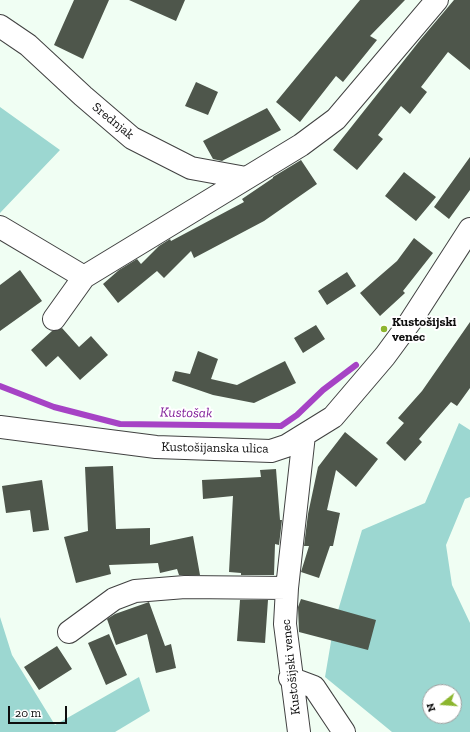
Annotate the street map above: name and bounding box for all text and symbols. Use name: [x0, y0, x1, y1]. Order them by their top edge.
street label: Srednjak: [89, 99, 137, 143]
place label: Kustošijski venec: [392, 314, 456, 345]
marker: Kustošijski venec: [379, 324, 389, 334]
water label: Kustošak: [160, 404, 212, 422]
street label: Kustošijanska ulica: [161, 439, 269, 457]
street label: Kustošijski venec: [278, 618, 304, 716]
north arrow: [422, 684, 462, 724]
scale bar: [10, 698, 69, 724]
text: N: [424, 701, 438, 713]
text: 20 m: [15, 706, 41, 720]

